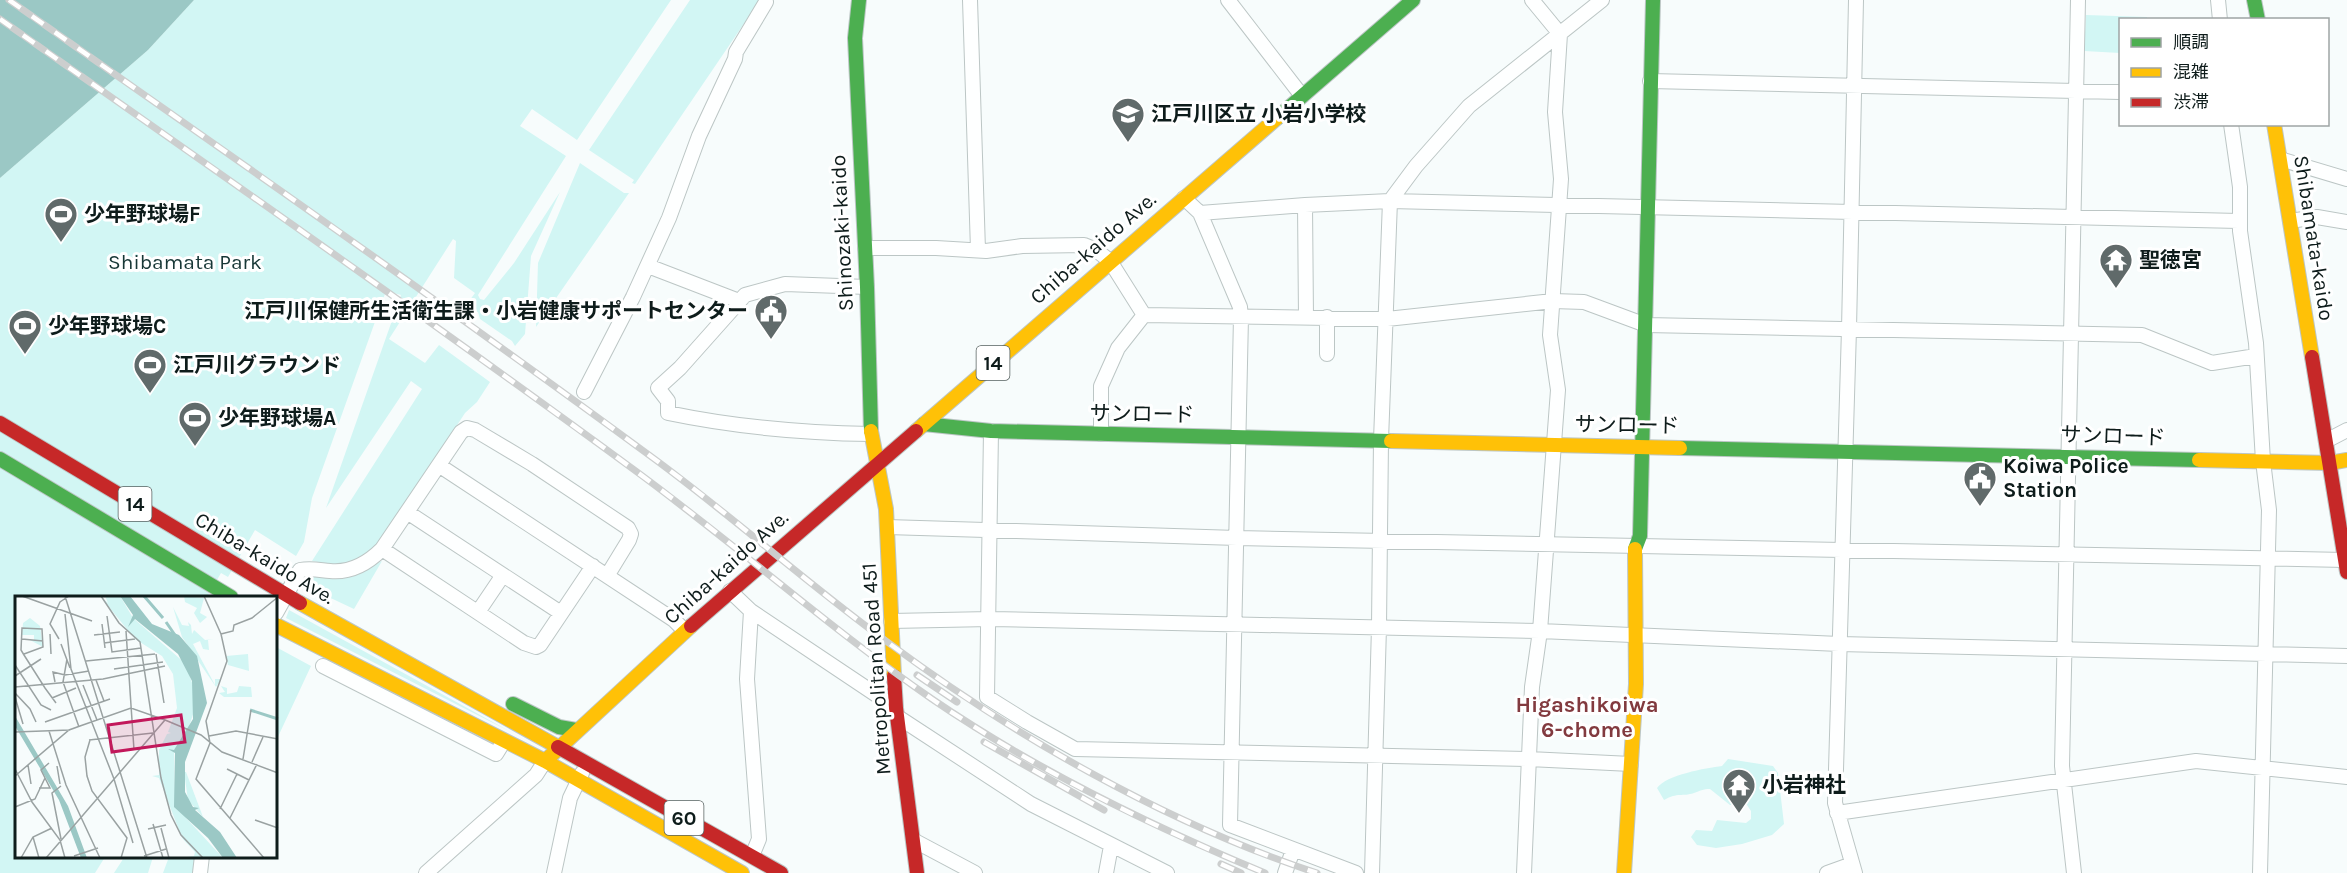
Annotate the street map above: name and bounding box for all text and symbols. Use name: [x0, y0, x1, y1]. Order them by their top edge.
legend: [2119, 18, 2329, 126]
text: 順調: [2173, 31, 2209, 53]
text: 混雑: [2173, 61, 2209, 83]
text: 渋滞: [2173, 91, 2209, 113]
school or university icon: 江戸川区立 小岩小学校: [1110, 96, 1146, 143]
place label: 江戸川区立 小岩小学校: [1151, 102, 1366, 126]
street label: Shinozaki-kaido: [826, 154, 858, 312]
street label: Shibamata-kaido: [2289, 154, 2339, 322]
street label: Chiba-kaido Ave.: [1025, 187, 1161, 309]
sports icon: 少年野球場F: [43, 196, 79, 243]
place label: 少年野球場F: [84, 202, 200, 226]
temple icon: 聖徳宮: [2098, 242, 2134, 289]
place label: 聖徳宮: [2139, 248, 2202, 272]
park label: Shibamata Park: [108, 250, 262, 274]
public building icon: 江戸川保健所生活衛生課・小岩健康サポートセンター: [753, 293, 789, 340]
place label: 江戸川保健所生活衛生課・小岩健康サポートセンター: [244, 299, 748, 323]
sports icon: 少年野球場C: [7, 308, 43, 355]
place label: 少年野球場C: [48, 314, 166, 338]
road number: 14: [976, 346, 1010, 380]
sports icon: 江戸川グラウンド: [132, 347, 168, 394]
place label: 江戸川グラウンド: [173, 353, 341, 377]
sports icon: 少年野球場A: [177, 400, 213, 447]
street label: サンロード: [1089, 401, 1195, 427]
place label: 少年野球場A: [218, 406, 336, 430]
street label: サンロード: [1574, 412, 1680, 438]
street label: サンロード: [2060, 422, 2166, 450]
place label: Koiwa Police Station: [2003, 454, 2129, 502]
public building icon: Koiwa Police Station: [1962, 460, 1998, 507]
road number: 14: [118, 487, 152, 521]
street label: Chiba-kaido Ave.: [659, 505, 793, 629]
street label: Chiba-kaido Ave.: [191, 507, 339, 609]
street label: Metropolitan Road 451: [857, 562, 895, 776]
inset map: [15, 596, 278, 858]
district label: Higashikoiwa 6-chome: [1515, 692, 1659, 743]
temple icon: 小岩神社: [1721, 767, 1757, 814]
place label: 小岩神社: [1762, 773, 1846, 797]
road number: 60: [664, 801, 704, 835]

